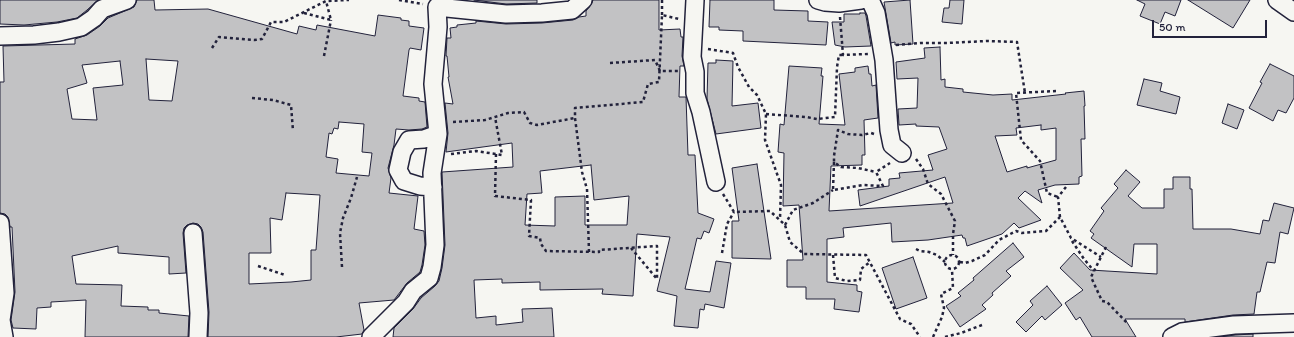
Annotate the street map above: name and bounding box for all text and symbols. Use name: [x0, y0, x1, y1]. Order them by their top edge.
scale bar: [1154, 12, 1269, 38]
text: 50 m: [1159, 20, 1185, 34]

